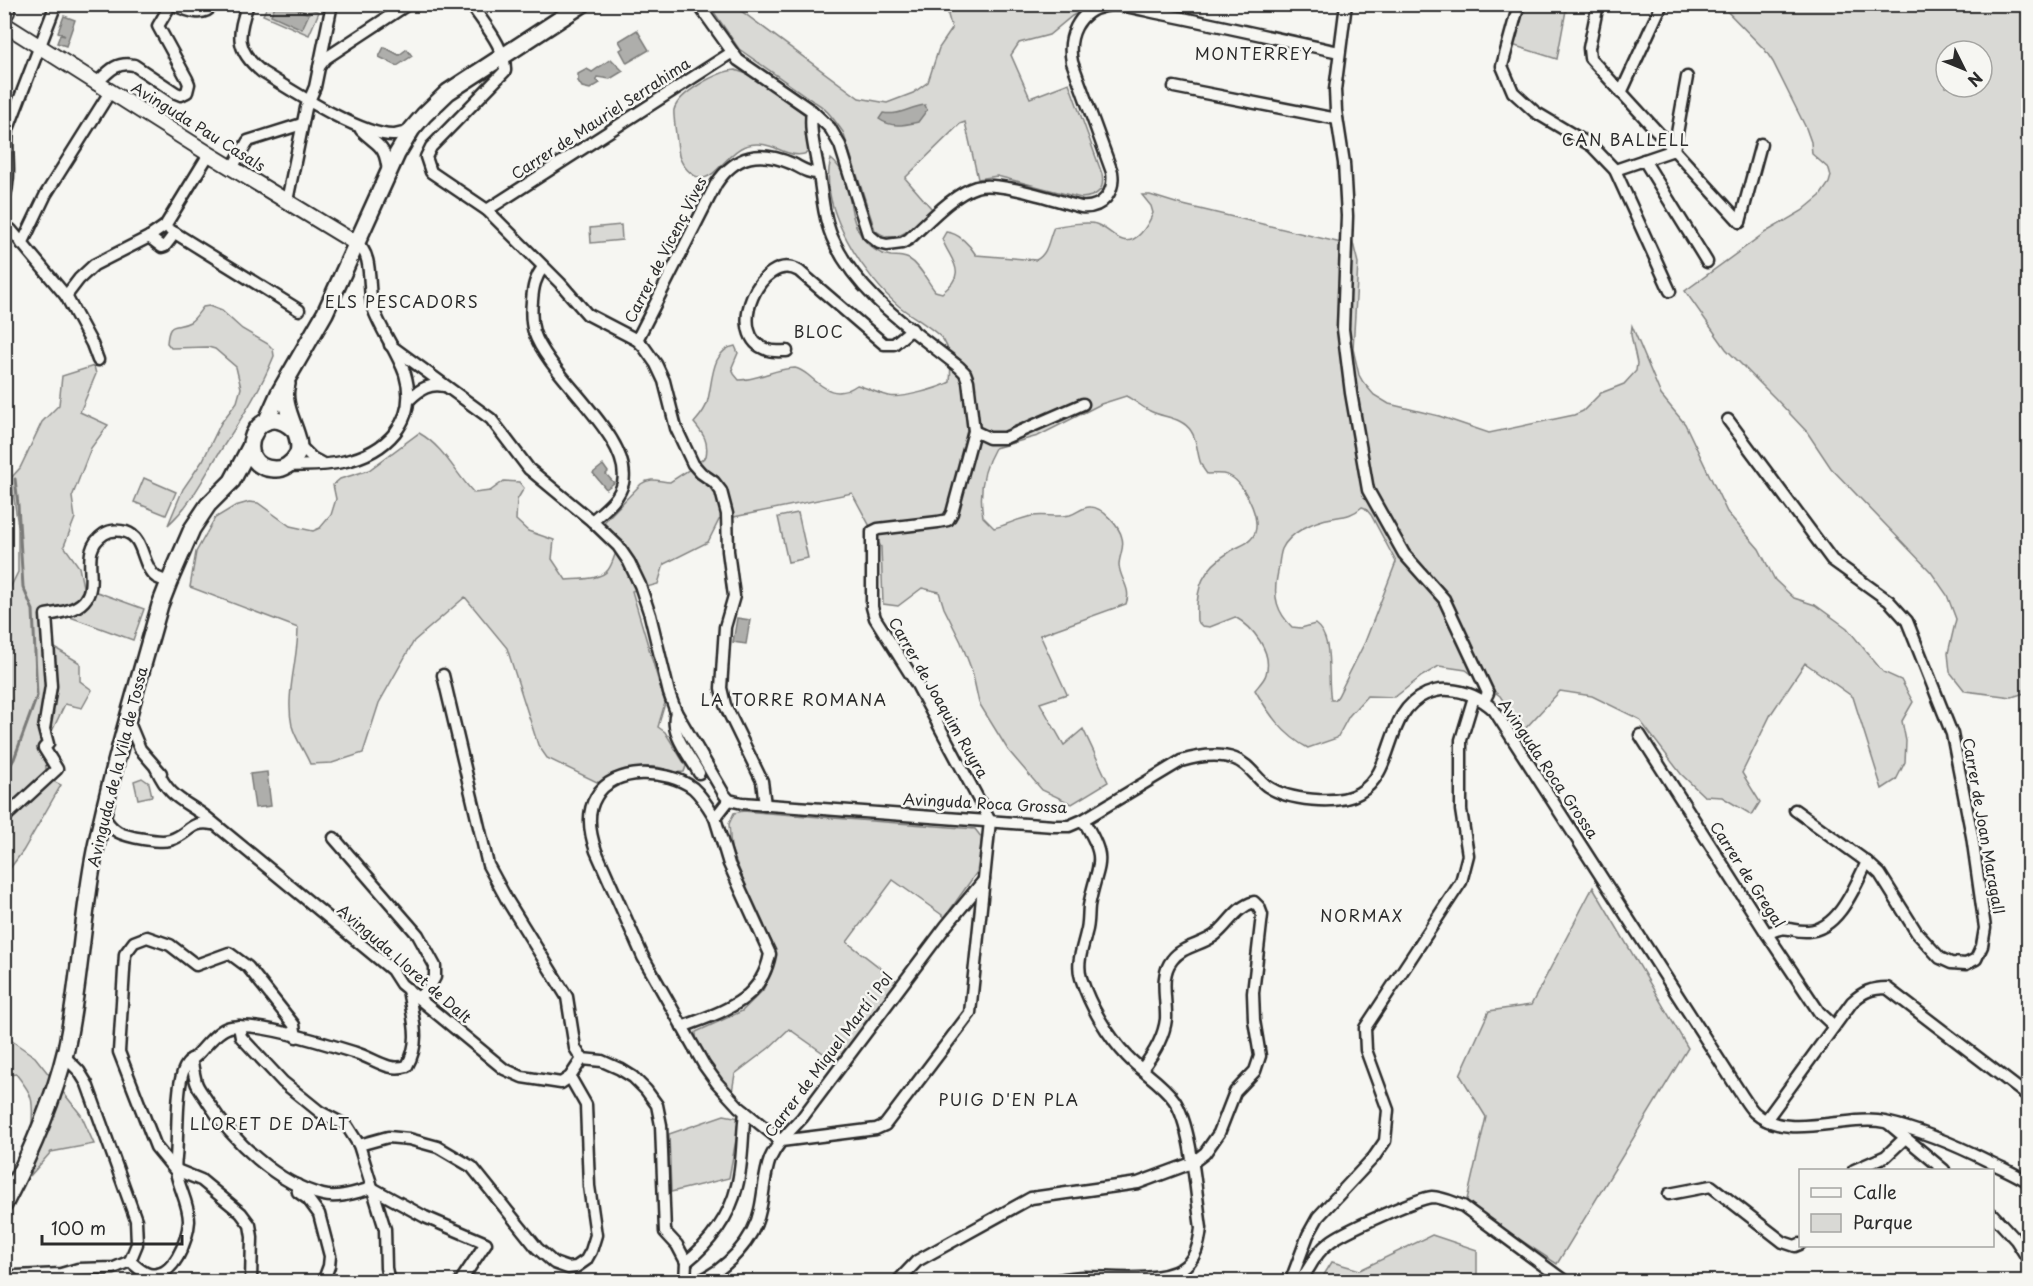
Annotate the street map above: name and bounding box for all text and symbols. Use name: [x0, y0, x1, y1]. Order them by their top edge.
north arrow: [1934, 39, 1994, 99]
district label: MONTERREY: [1195, 41, 1313, 65]
street label: Carrer de Mauriel Serrahima: [506, 51, 695, 184]
text: N: [1963, 67, 1989, 93]
street label: Avinguda Pau Casals: [127, 75, 270, 176]
district label: CAN BALLELL: [1562, 127, 1690, 151]
street label: Carrer de Vicenç Vives: [618, 172, 712, 327]
district label: ELS PESCADORS: [325, 289, 479, 313]
district label: BLOC: [794, 319, 844, 343]
street label: Carrer de Joaquim Ruyra: [884, 613, 995, 783]
street label: Avinguda de la Vila de Tossa: [81, 663, 153, 869]
district label: LA TORRE ROMANA: [701, 687, 887, 711]
street label: Avinguda Roca Grossa: [1494, 694, 1605, 843]
street label: Carrer de Joan Maragall: [1958, 736, 2011, 915]
street label: Avinguda Roca Grossa: [902, 787, 1068, 818]
street label: Carrer de Gregal: [1705, 816, 1791, 932]
street label: Avinguda Lloret de Dalt: [333, 898, 477, 1028]
district label: NORMAX: [1320, 903, 1404, 927]
street label: Carrer de Miquel Martí i Pol: [758, 967, 898, 1141]
district label: PUIG D'EN PLA: [938, 1087, 1080, 1111]
district label: LLORET DE DALT: [190, 1111, 350, 1135]
legend: [1799, 1169, 1994, 1247]
text: Calle: [1853, 1178, 1897, 1205]
scale bar: [42, 1208, 182, 1246]
text: Parque: [1853, 1208, 1913, 1235]
text: 100 m: [51, 1214, 106, 1241]

